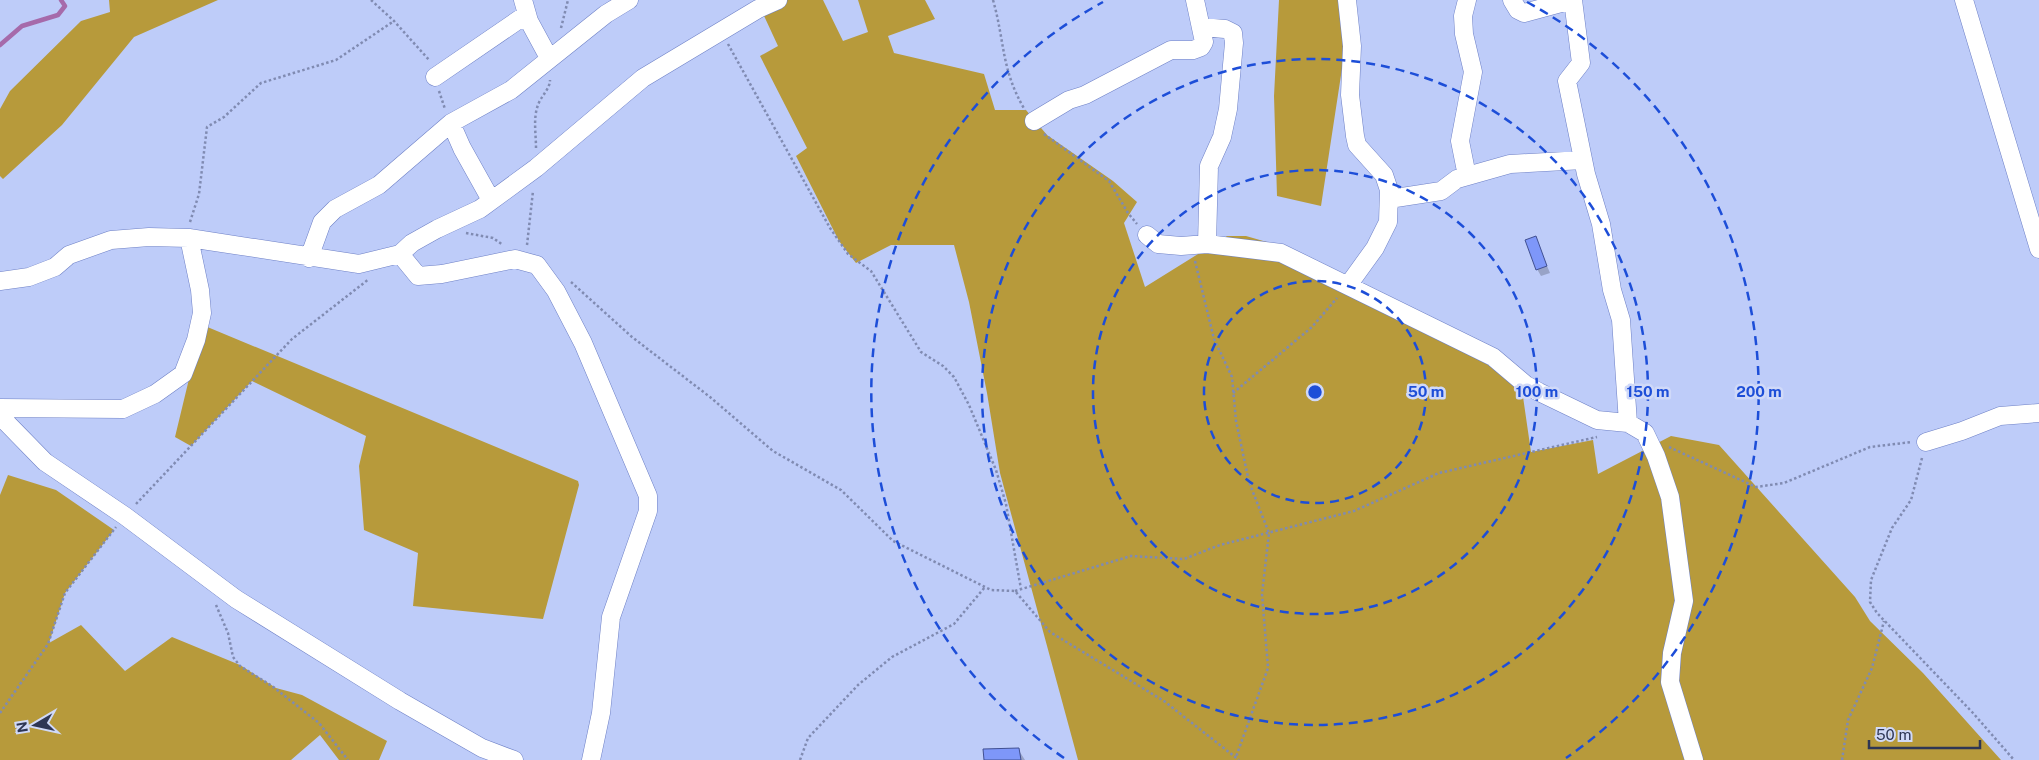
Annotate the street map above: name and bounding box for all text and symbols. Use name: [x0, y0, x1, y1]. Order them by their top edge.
centre of rings: [1306, 383, 1324, 401]
text: 50 m: [1408, 383, 1444, 400]
text: 100 m: [1516, 383, 1558, 400]
text: 150 m: [1626, 383, 1670, 400]
text: 200 m: [1736, 383, 1782, 400]
north arrow: [10, 700, 60, 750]
scale bar: [1869, 718, 1980, 750]
text: N: [13, 720, 31, 734]
text: 50 m: [1876, 726, 1911, 743]

